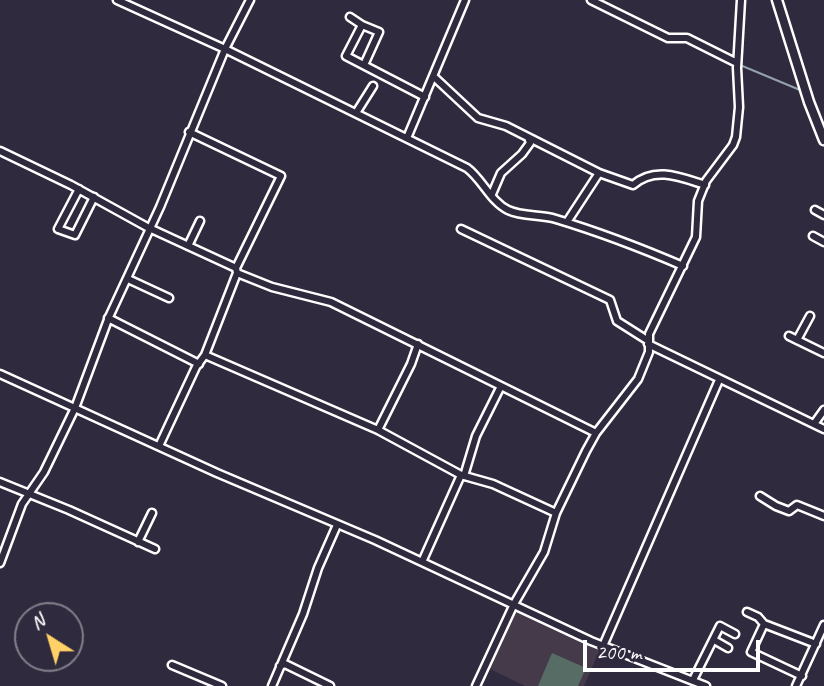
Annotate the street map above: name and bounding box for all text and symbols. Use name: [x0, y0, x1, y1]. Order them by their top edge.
north arrow: [14, 602, 84, 672]
text: N: [26, 609, 49, 635]
scale bar: [586, 626, 763, 670]
text: 200 m: [596, 639, 641, 665]

